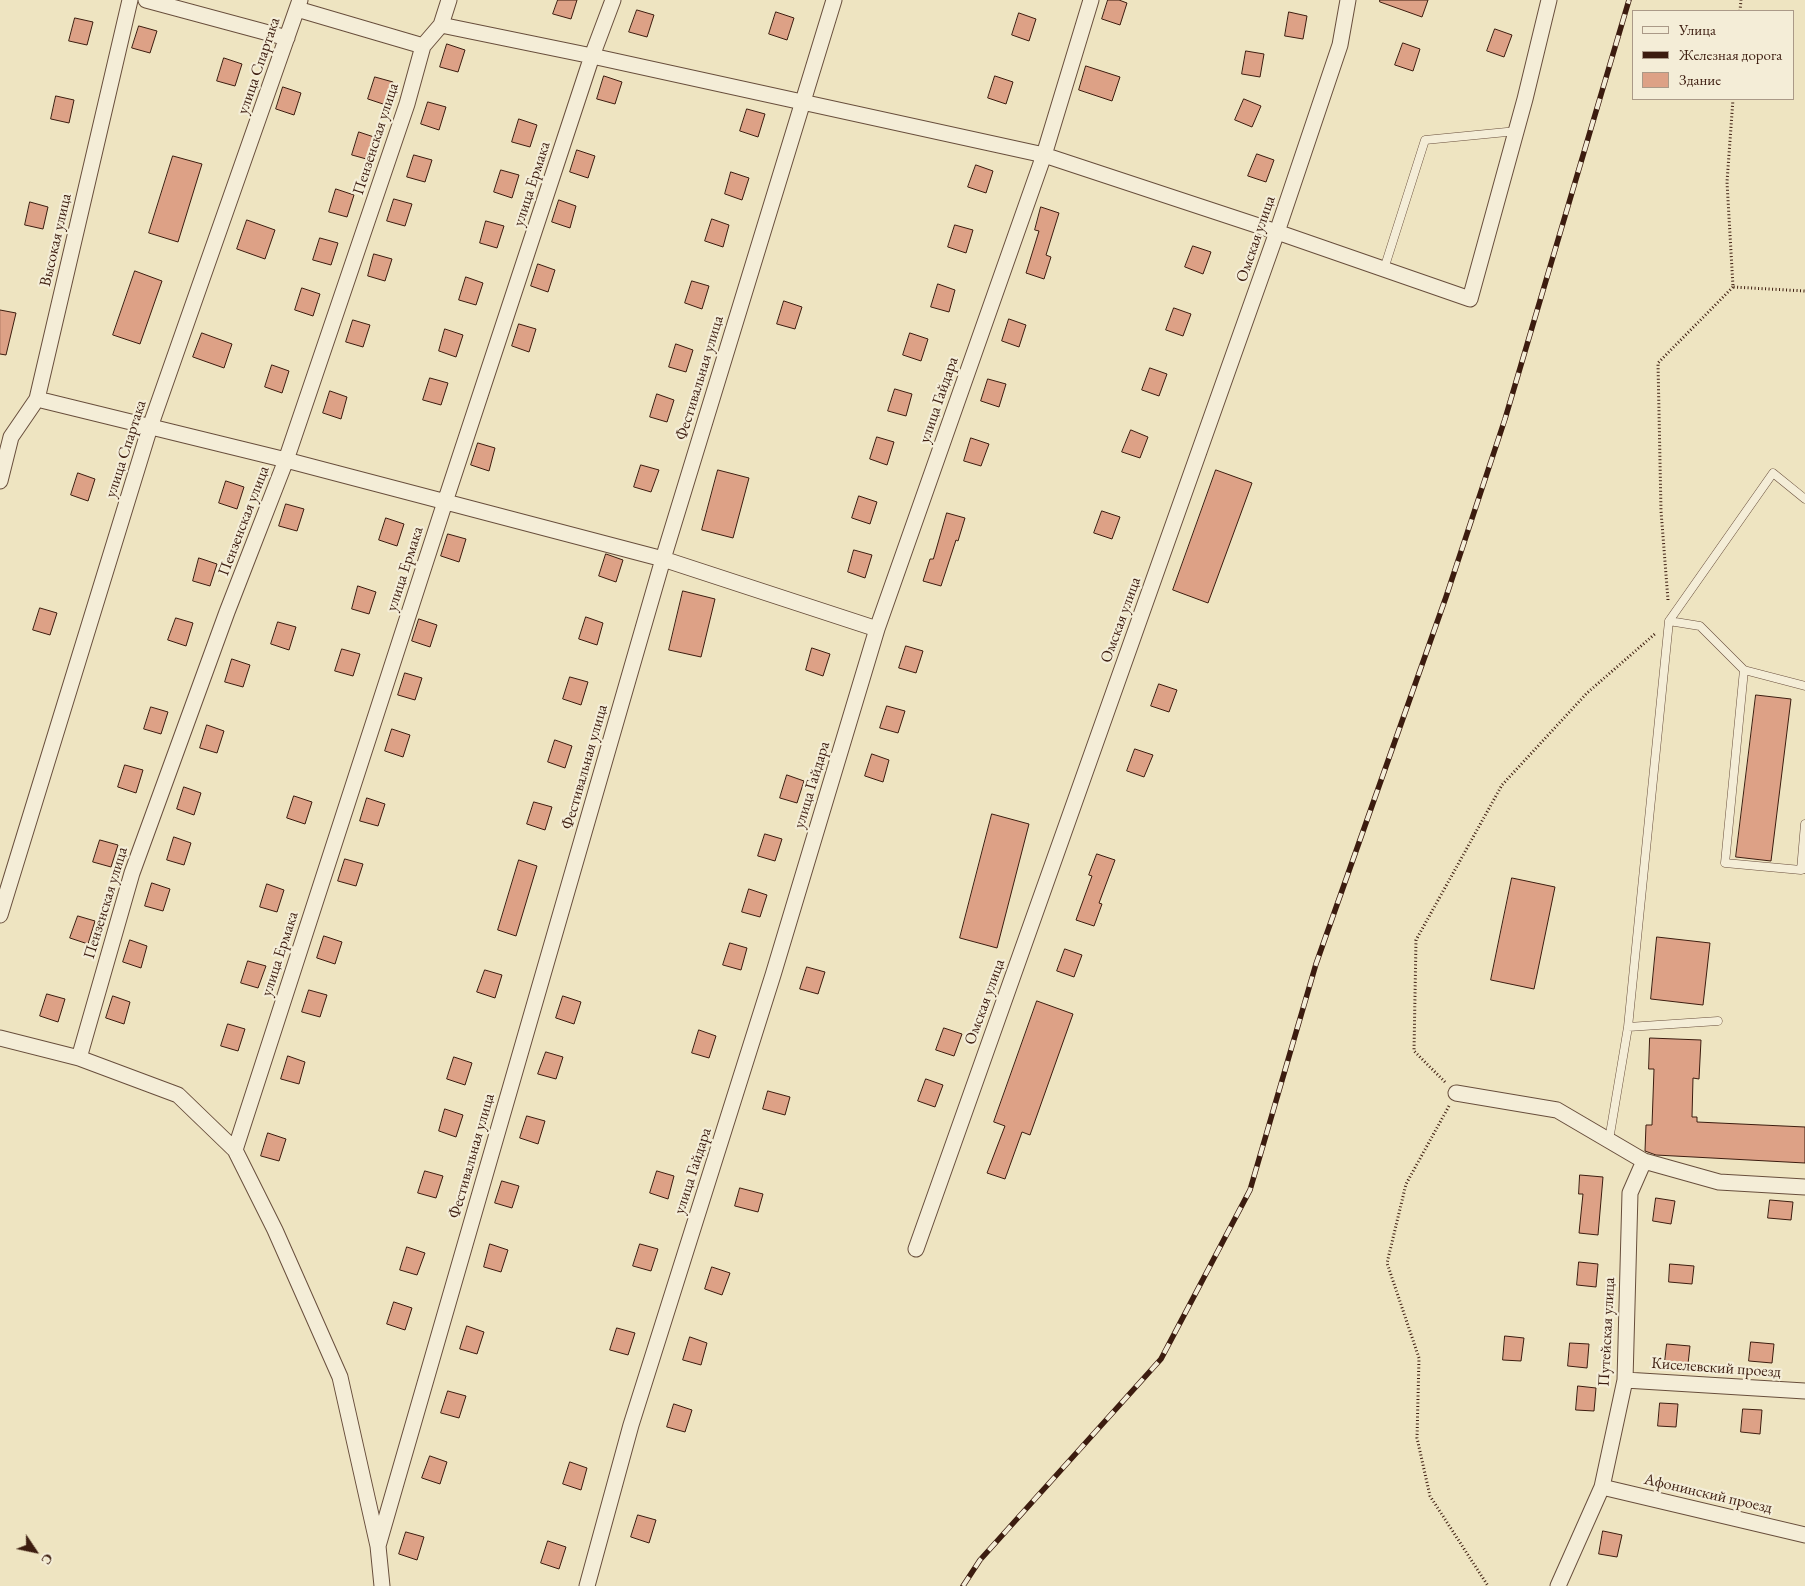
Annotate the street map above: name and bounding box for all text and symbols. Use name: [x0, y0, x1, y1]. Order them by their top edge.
legend: [1632, 10, 1795, 100]
street label: улица Спартака: [233, 15, 285, 117]
text: Улица: [1679, 20, 1716, 39]
text: Железная дорога: [1679, 45, 1782, 64]
text: Здание: [1679, 70, 1721, 89]
street label: Пензенская улица: [349, 81, 403, 197]
street label: улица Ермака: [509, 139, 555, 229]
street label: Высокая улица: [36, 192, 76, 288]
street label: Омская улица: [1232, 193, 1280, 285]
street label: Фестивальная улица: [672, 313, 728, 443]
street label: улица Гайдара: [915, 354, 963, 446]
street label: улица Спартака: [101, 398, 151, 500]
street label: Пензенская улица: [214, 463, 274, 579]
street label: улица Ермака: [382, 524, 428, 614]
street label: Омская улица: [1097, 574, 1145, 666]
street label: Фестивальная улица: [558, 702, 612, 832]
street label: улица Гайдара: [790, 739, 834, 831]
street label: Пензенская улица: [80, 845, 132, 961]
street label: улица Ермака: [257, 909, 303, 999]
street label: Омская улица: [961, 956, 1009, 1048]
street label: Фестивальная улица: [445, 1091, 499, 1221]
street label: улица Гайдара: [670, 1125, 716, 1217]
street label: Путейская улица: [1595, 1277, 1619, 1387]
street label: Киселевский проезд: [1651, 1354, 1781, 1382]
street label: Афонинский проезд: [1642, 1470, 1774, 1518]
north arrow: [10, 1526, 60, 1576]
text: С: [37, 1550, 58, 1569]

